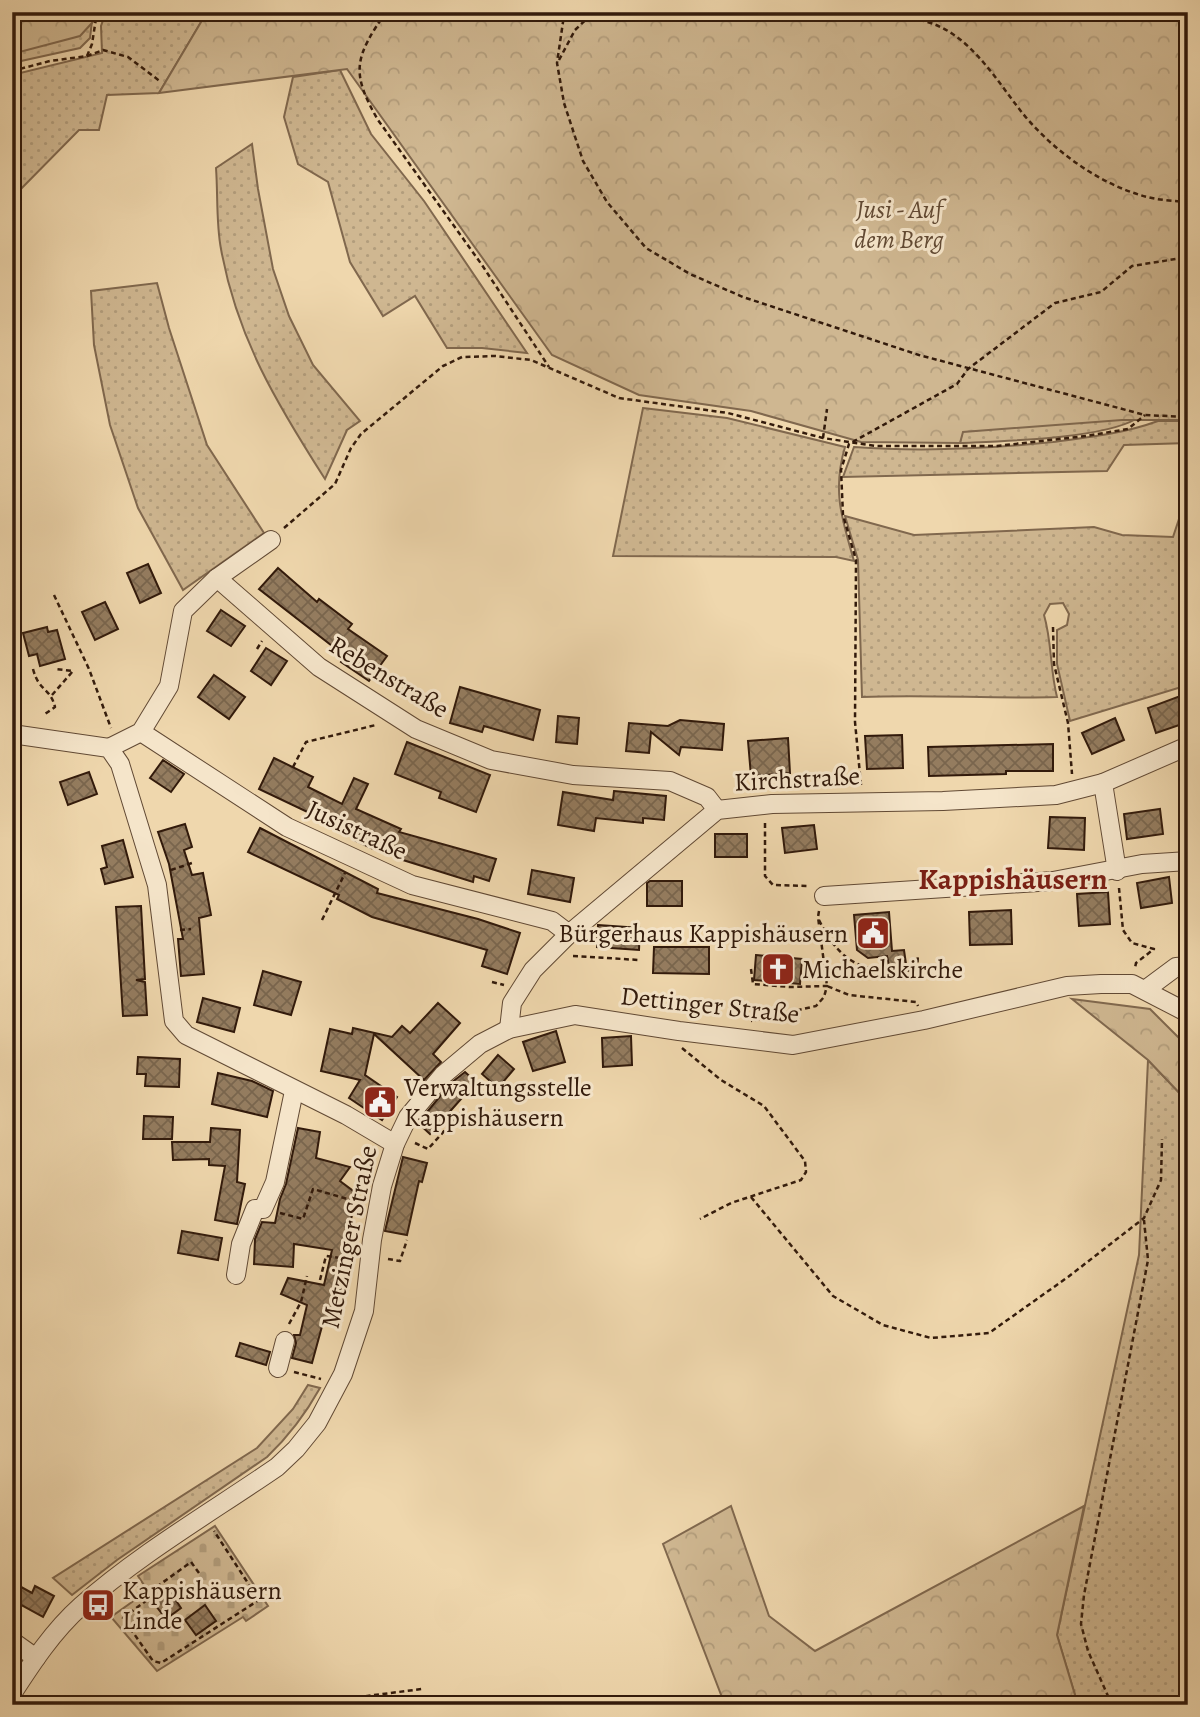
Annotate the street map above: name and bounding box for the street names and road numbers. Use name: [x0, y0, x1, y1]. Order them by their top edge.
street label: Rebenstraße: [323, 628, 455, 726]
street label: Kirchstraße: [733, 758, 861, 800]
street label: Jusistraße: [301, 791, 413, 869]
street label: Dettinger Straße: [619, 978, 801, 1032]
street label: Metzinger Straße: [313, 1142, 385, 1332]

